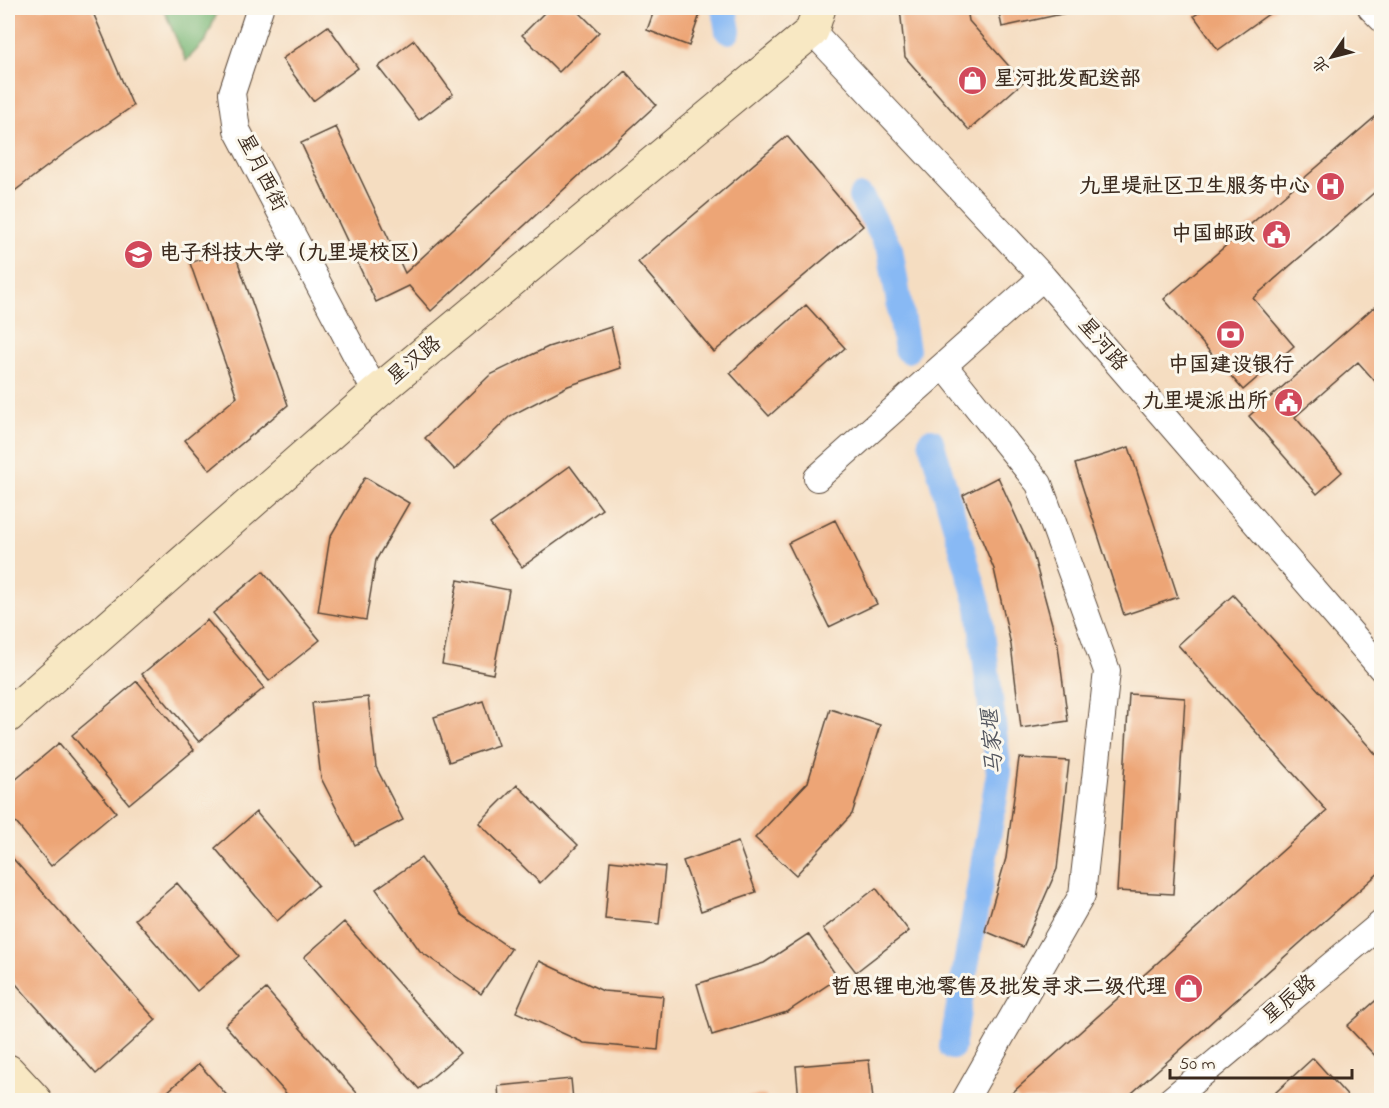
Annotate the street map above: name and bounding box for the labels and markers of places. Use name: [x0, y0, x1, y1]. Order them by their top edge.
shop icon: 星河批发配送部: [957, 64, 989, 96]
place label: 星河批发配送部: [994, 65, 1141, 95]
hospital icon: 九里堤社区卫生服务中心: [1315, 171, 1347, 203]
place label: 九里堤社区卫生服务中心: [1079, 172, 1310, 202]
public building icon: 中国邮政: [1260, 219, 1292, 251]
place label: 中国邮政: [1171, 220, 1255, 250]
school or university icon: 电子科技大学（九里堤校区）: [122, 238, 154, 270]
place label: 电子科技大学（九里堤校区）: [159, 239, 432, 269]
bank icon: 中国建设银行: [1215, 319, 1247, 351]
place label: 中国建设银行: [1168, 351, 1294, 381]
public building icon: 九里堤派出所: [1273, 386, 1305, 418]
place label: 九里堤派出所: [1142, 387, 1268, 417]
shop icon: 哲思锂电池零售及批发寻求二级代理: [1172, 972, 1204, 1004]
place label: 哲思锂电池零售及批发寻求二级代理: [831, 973, 1167, 1003]

